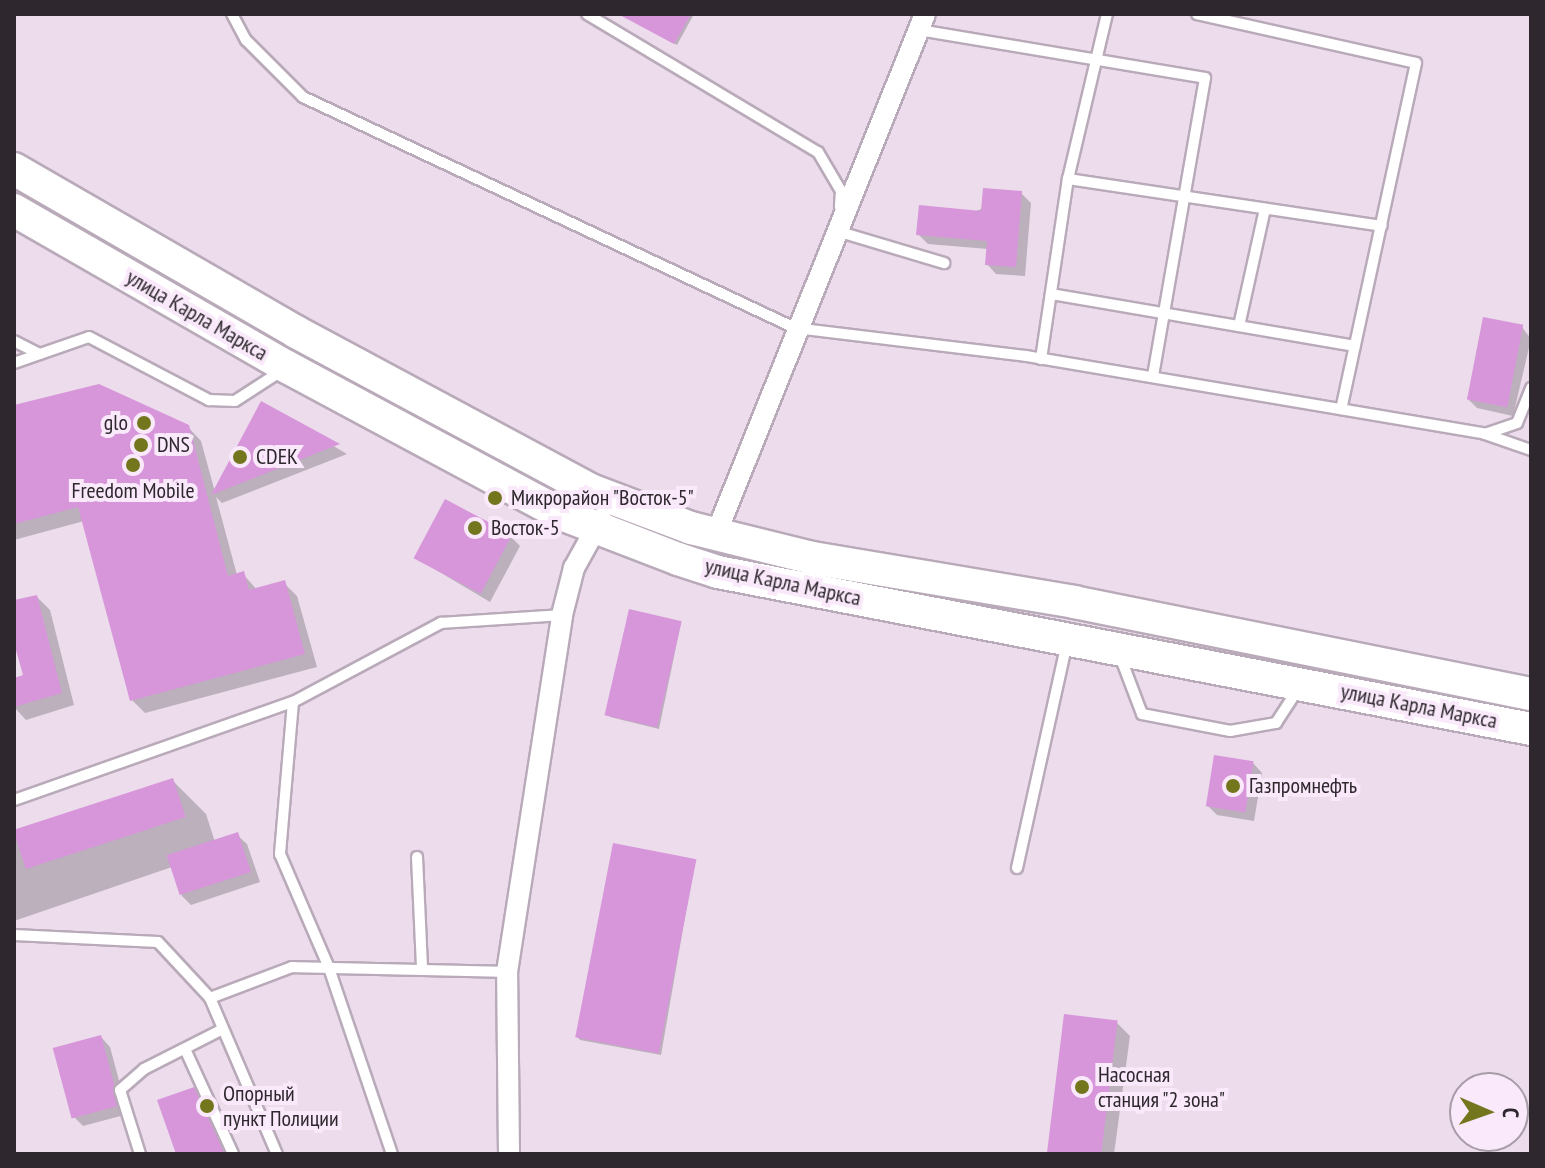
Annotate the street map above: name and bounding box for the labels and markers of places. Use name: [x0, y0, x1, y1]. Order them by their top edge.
place label: glo: [104, 410, 128, 436]
marker: glo: [135, 414, 153, 432]
place label: DNS: [157, 432, 190, 458]
marker: DNS: [132, 436, 150, 454]
place label: CDEK: [256, 444, 298, 470]
marker: CDEK: [231, 448, 249, 466]
marker: Freedom Mobile: [124, 456, 142, 474]
place label: Freedom Mobile: [71, 478, 195, 504]
place label: Микрорайон "Восток-5": [511, 485, 695, 511]
marker: Микрорайон "Восток-5": [486, 489, 504, 507]
place label: Восток-5: [491, 515, 560, 541]
marker: Восток-5: [466, 519, 484, 537]
place label: Газпромнефть: [1249, 773, 1357, 799]
marker: Газпромнефть: [1224, 777, 1242, 795]
place label: Насосная станция "2 зона": [1098, 1061, 1226, 1112]
marker: Насосная станция "2 зона": [1073, 1078, 1091, 1096]
place label: Опорный пункт Полиции: [223, 1080, 339, 1132]
marker: Опорный пункт Полиции: [198, 1097, 216, 1115]

